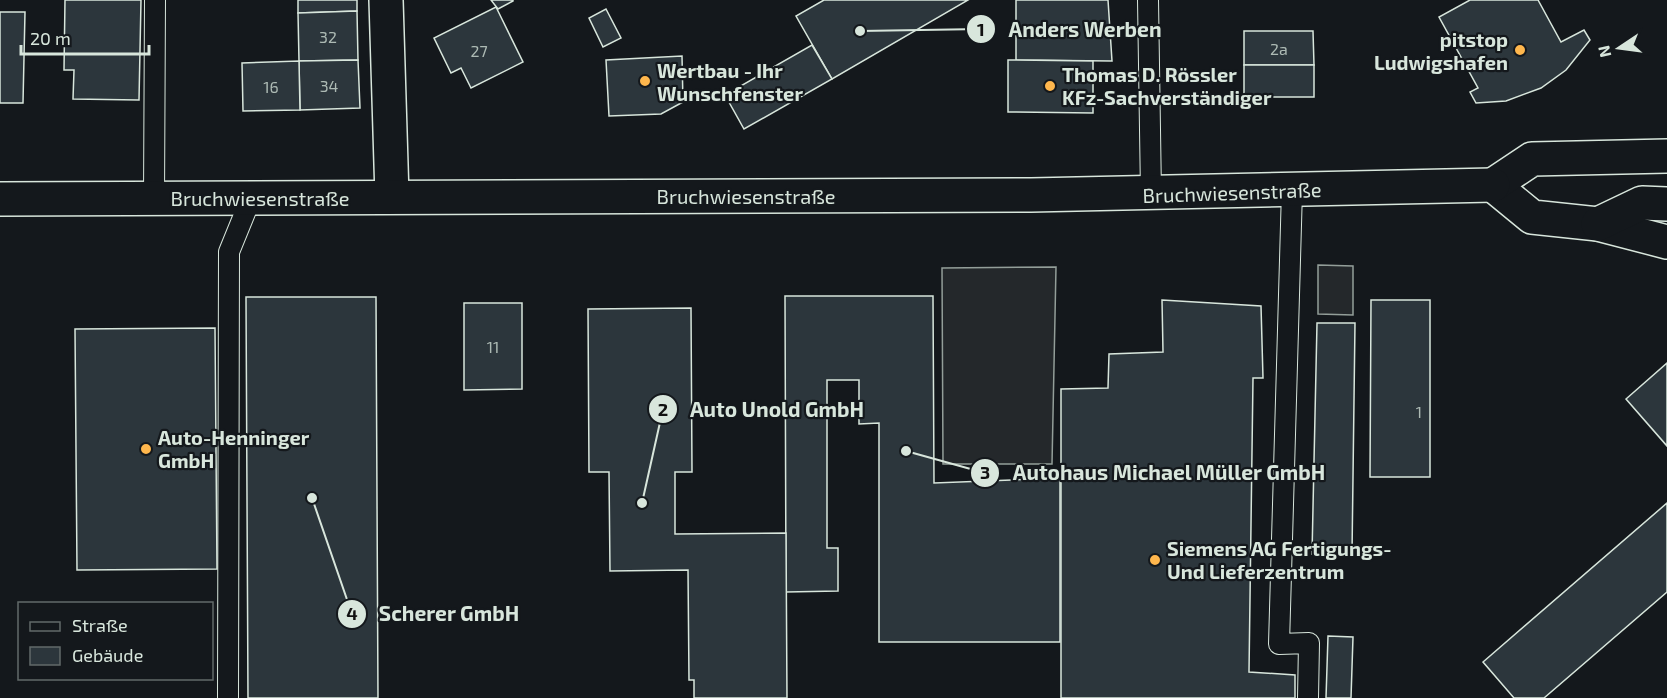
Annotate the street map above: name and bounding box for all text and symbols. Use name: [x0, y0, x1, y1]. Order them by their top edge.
callout: Anders Werben: [966, 10, 1173, 49]
text: Anders Werben: [1008, 16, 1162, 41]
scale bar: [21, 18, 148, 56]
text: 1: [977, 18, 985, 40]
north arrow: [1589, 18, 1649, 78]
text: 20 m: [30, 27, 71, 49]
house number: 32: [319, 27, 337, 46]
place label: pitstop Ludwigshafen: [1374, 27, 1508, 74]
house number: 2a: [1270, 39, 1288, 58]
house number: 27: [470, 41, 488, 60]
marker: pitstop Ludwigshafen: [1513, 43, 1527, 57]
text: N: [1593, 44, 1614, 59]
place label: Wertbau - Ihr Wunschfenster: [657, 58, 803, 105]
place label: Thomas D. Rössler KFz-Sachverständiger: [1062, 62, 1272, 109]
marker: Wertbau - Ihr Wunschfenster: [638, 74, 652, 88]
house number: 34: [320, 76, 339, 95]
house number: 16: [263, 77, 279, 96]
marker: Thomas D. Rössler KFz-Sachverständiger: [1043, 79, 1057, 93]
street label: Bruchwiesenstraße: [1142, 177, 1322, 207]
street label: Bruchwiesenstraße: [657, 184, 835, 208]
street label: Bruchwiesenstraße: [171, 186, 349, 210]
house number: 11: [487, 337, 499, 356]
callout: Auto Unold GmbH: [648, 390, 876, 429]
text: Auto Unold GmbH: [690, 396, 864, 421]
text: 2: [658, 398, 668, 420]
house number: 1: [1416, 402, 1422, 421]
place label: Auto-Henninger GmbH: [158, 425, 310, 472]
marker: Auto-Henninger GmbH: [139, 442, 153, 456]
callout: Autohaus Michael Müller GmbH: [970, 454, 1338, 493]
text: Autohaus Michael Müller GmbH: [1013, 459, 1325, 484]
text: 3: [980, 461, 990, 483]
place label: Siemens AG Fertigungs- Und Lieferzentrum: [1167, 536, 1392, 583]
marker: Siemens AG Fertigungs- Und Lieferzentrum: [1148, 553, 1162, 567]
callout: Scherer GmbH: [337, 594, 531, 633]
text: Scherer GmbH: [379, 600, 519, 625]
legend: [18, 602, 213, 680]
text: 4: [346, 602, 358, 624]
text: Straße: [72, 614, 128, 636]
text: Gebäude: [72, 644, 143, 666]

